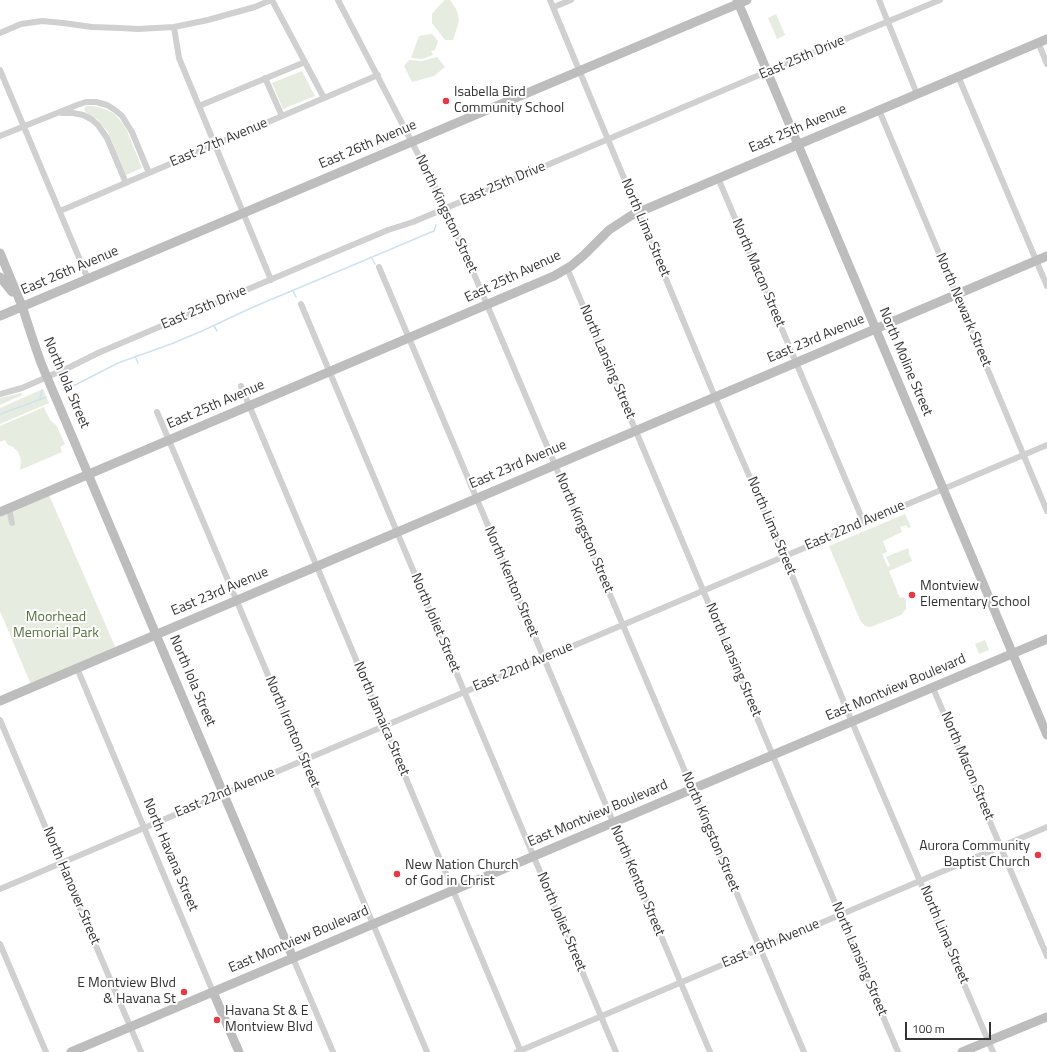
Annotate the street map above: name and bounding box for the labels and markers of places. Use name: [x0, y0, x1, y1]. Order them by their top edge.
place label: Isabella Bird Community School: [454, 85, 564, 118]
marker: Isabella Bird Community School: [441, 96, 451, 106]
place label: Montview Elementary School: [920, 579, 1030, 612]
marker: Montview Elementary School: [907, 590, 917, 600]
place label: Aurora Community Baptist Church: [919, 839, 1030, 872]
marker: Aurora Community Baptist Church: [1033, 850, 1043, 860]
place label: New Nation Church of God in Christ: [405, 858, 518, 890]
marker: New Nation Church of God in Christ: [392, 869, 402, 879]
place label: E Montview Blvd & Havana St: [77, 976, 176, 1008]
marker: E Montview Blvd & Havana St: [179, 987, 189, 997]
place label: Havana St & E Montview Blvd: [225, 1004, 313, 1036]
marker: Havana St & E Montview Blvd: [212, 1015, 222, 1025]

